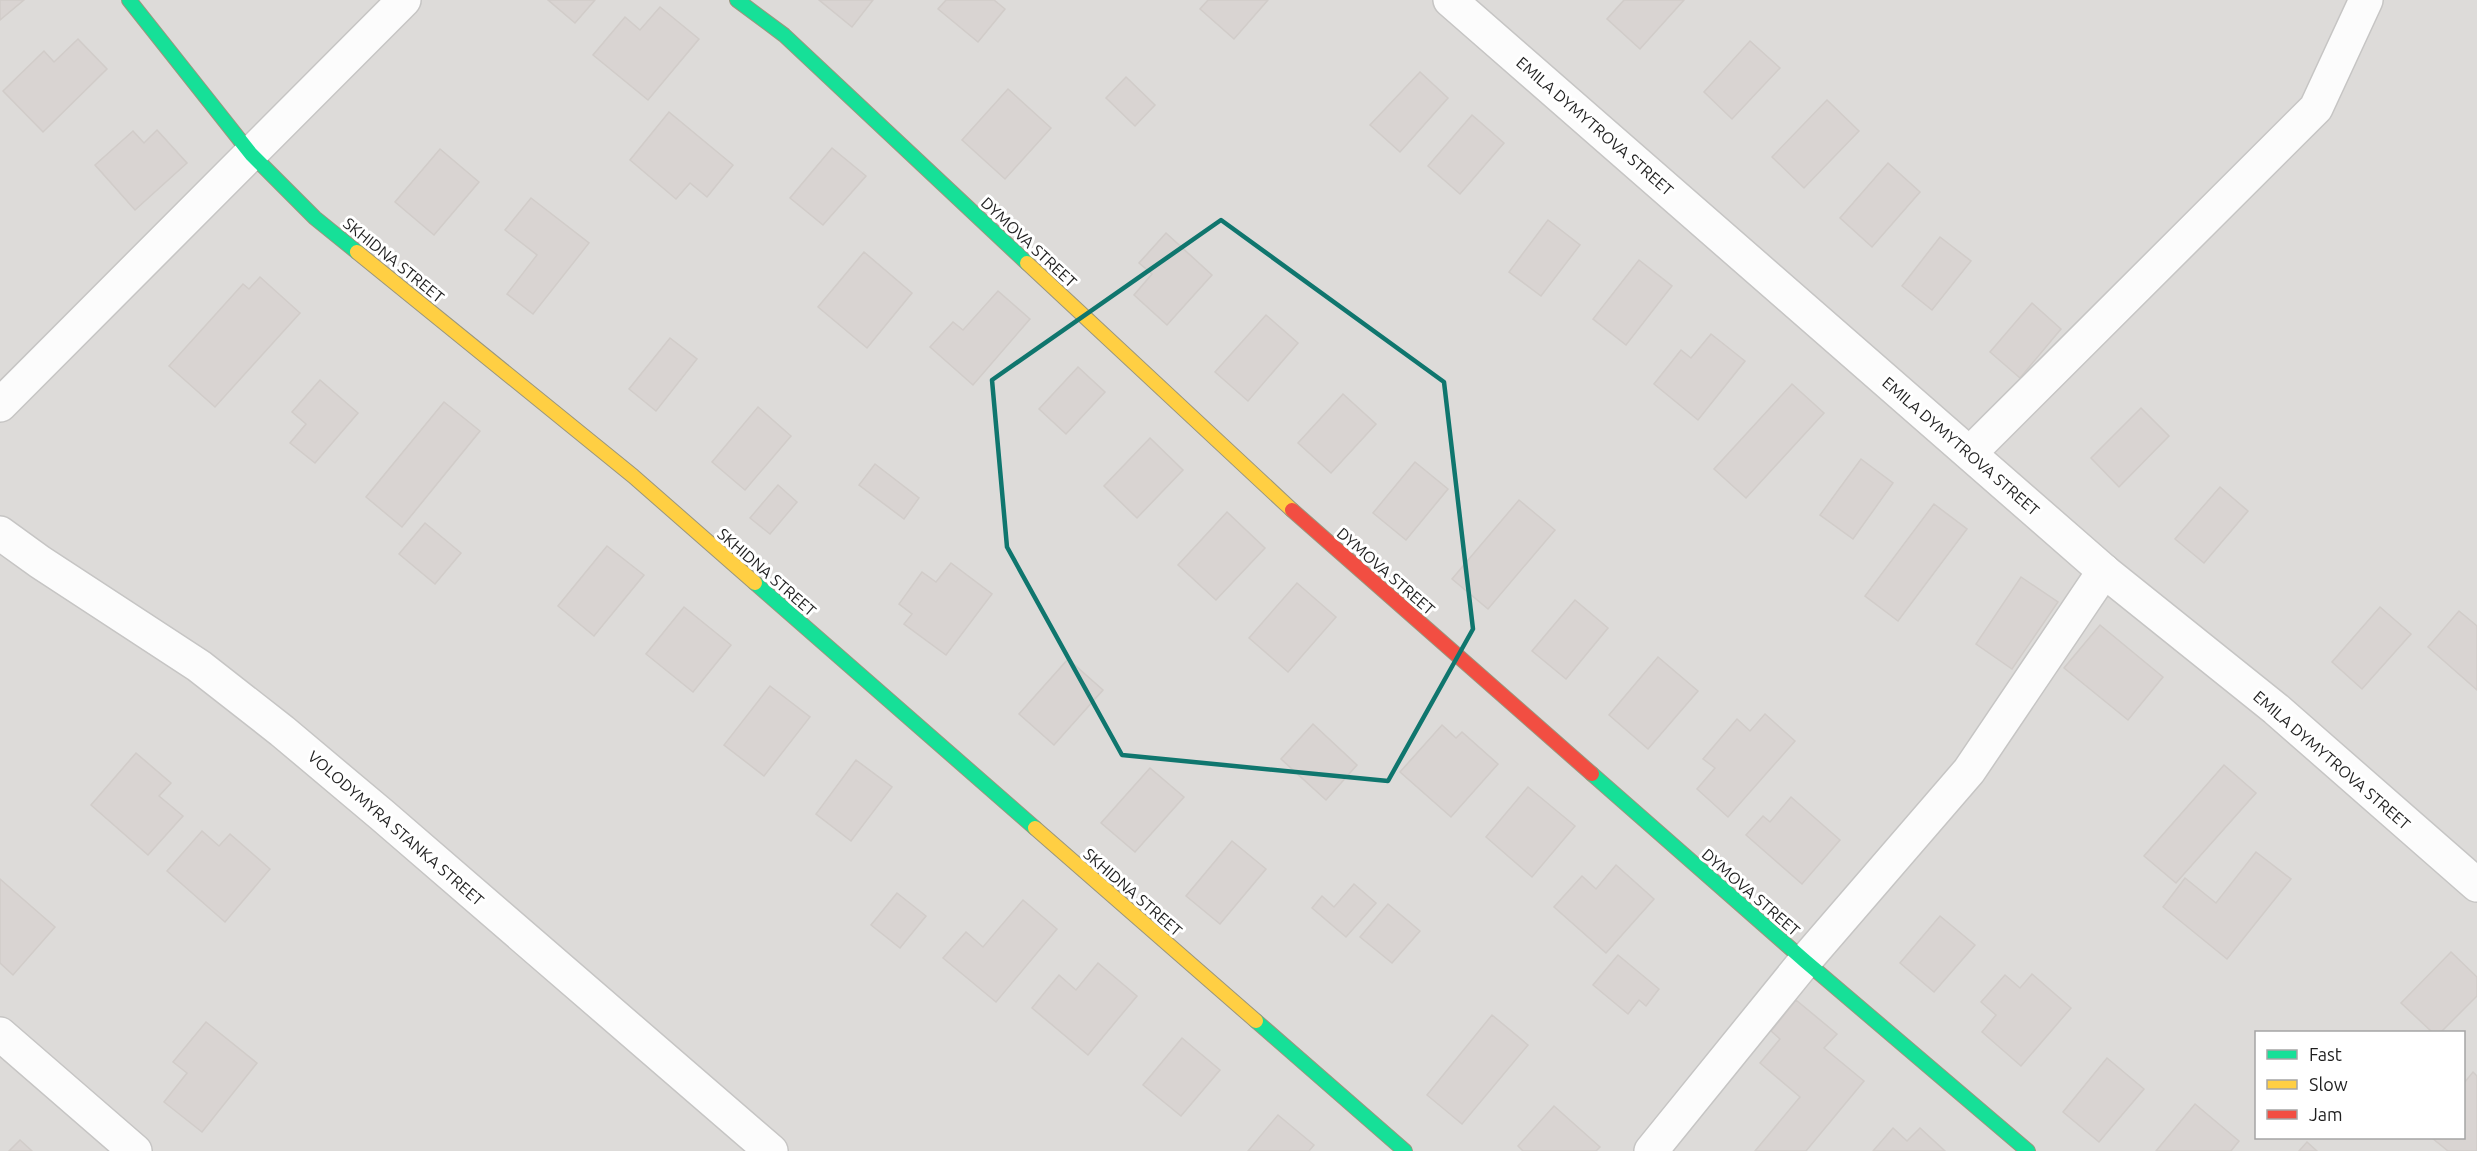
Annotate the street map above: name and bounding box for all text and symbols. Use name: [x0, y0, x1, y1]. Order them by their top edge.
street label: EMILA DYMYTROVA STREET: [1513, 53, 1677, 199]
street label: DYMOVA STREET: [978, 193, 1080, 291]
street label: SKHIDNA STREET: [340, 214, 448, 306]
street label: EMILA DYMYTROVA STREET: [1879, 373, 2043, 519]
street label: SKHIDNA STREET: [714, 524, 820, 620]
street label: DYMOVA STREET: [1333, 524, 1439, 618]
street label: EMILA DYMYTROVA STREET: [2250, 687, 2414, 833]
street label: VOLODYMYRA STANKA STREET: [305, 747, 488, 909]
street label: SKHIDNA STREET: [1080, 844, 1186, 940]
street label: DYMOVA STREET: [1698, 845, 1804, 939]
legend: [2255, 1031, 2465, 1139]
text: Fast: [2309, 1044, 2342, 1064]
text: Slow: [2309, 1074, 2348, 1094]
text: Jam: [2309, 1104, 2343, 1124]

